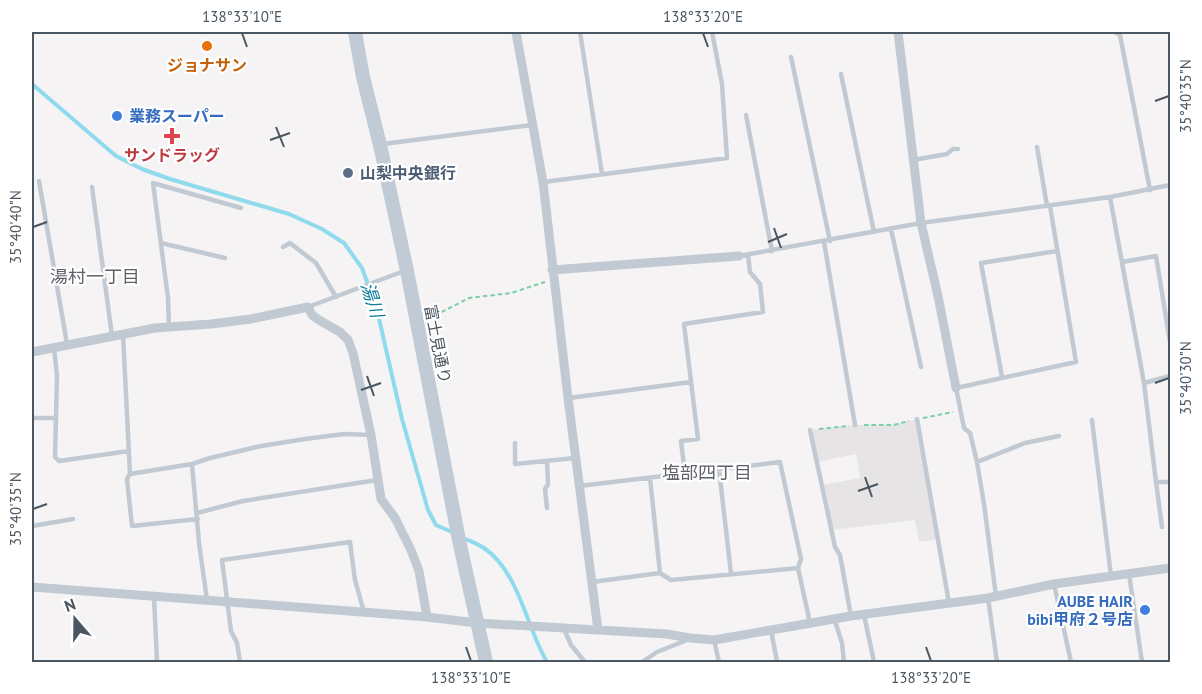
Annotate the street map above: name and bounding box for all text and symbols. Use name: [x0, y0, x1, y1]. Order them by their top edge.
text: 138°33'10"E: [202, 7, 282, 26]
text: 138°33'20"E: [663, 7, 743, 26]
marker: ジョナサン: [200, 39, 214, 53]
place label: ジョナサン: [167, 55, 247, 75]
text: 35°40'35"N: [1176, 59, 1195, 133]
place label: 業務スーパー: [129, 106, 225, 126]
marker: 業務スーパー: [110, 109, 124, 123]
marker: サンドラッグ: [165, 129, 179, 143]
place label: サンドラッグ: [124, 145, 220, 165]
place label: 山梨中央銀行: [360, 163, 456, 183]
marker: 山梨中央銀行: [341, 166, 355, 180]
text: 35°40'40"N: [6, 190, 25, 264]
district label: 湯村一丁目: [50, 265, 140, 288]
water label: 湯川: [356, 279, 390, 322]
street label: 富士見通り: [421, 303, 455, 385]
text: 35°40'30"N: [1176, 341, 1195, 415]
district label: 塩部四丁目: [662, 461, 752, 484]
text: 35°40'35"N: [6, 472, 25, 546]
north arrow: [45, 589, 105, 649]
place label: AUBE HAIR bibi甲府２号店: [1027, 591, 1133, 629]
text: N: [62, 594, 78, 616]
marker: AUBE HAIR bibi甲府２号店: [1138, 603, 1152, 617]
text: 138°33'10"E: [431, 668, 511, 687]
text: 138°33'20"E: [891, 668, 971, 687]

